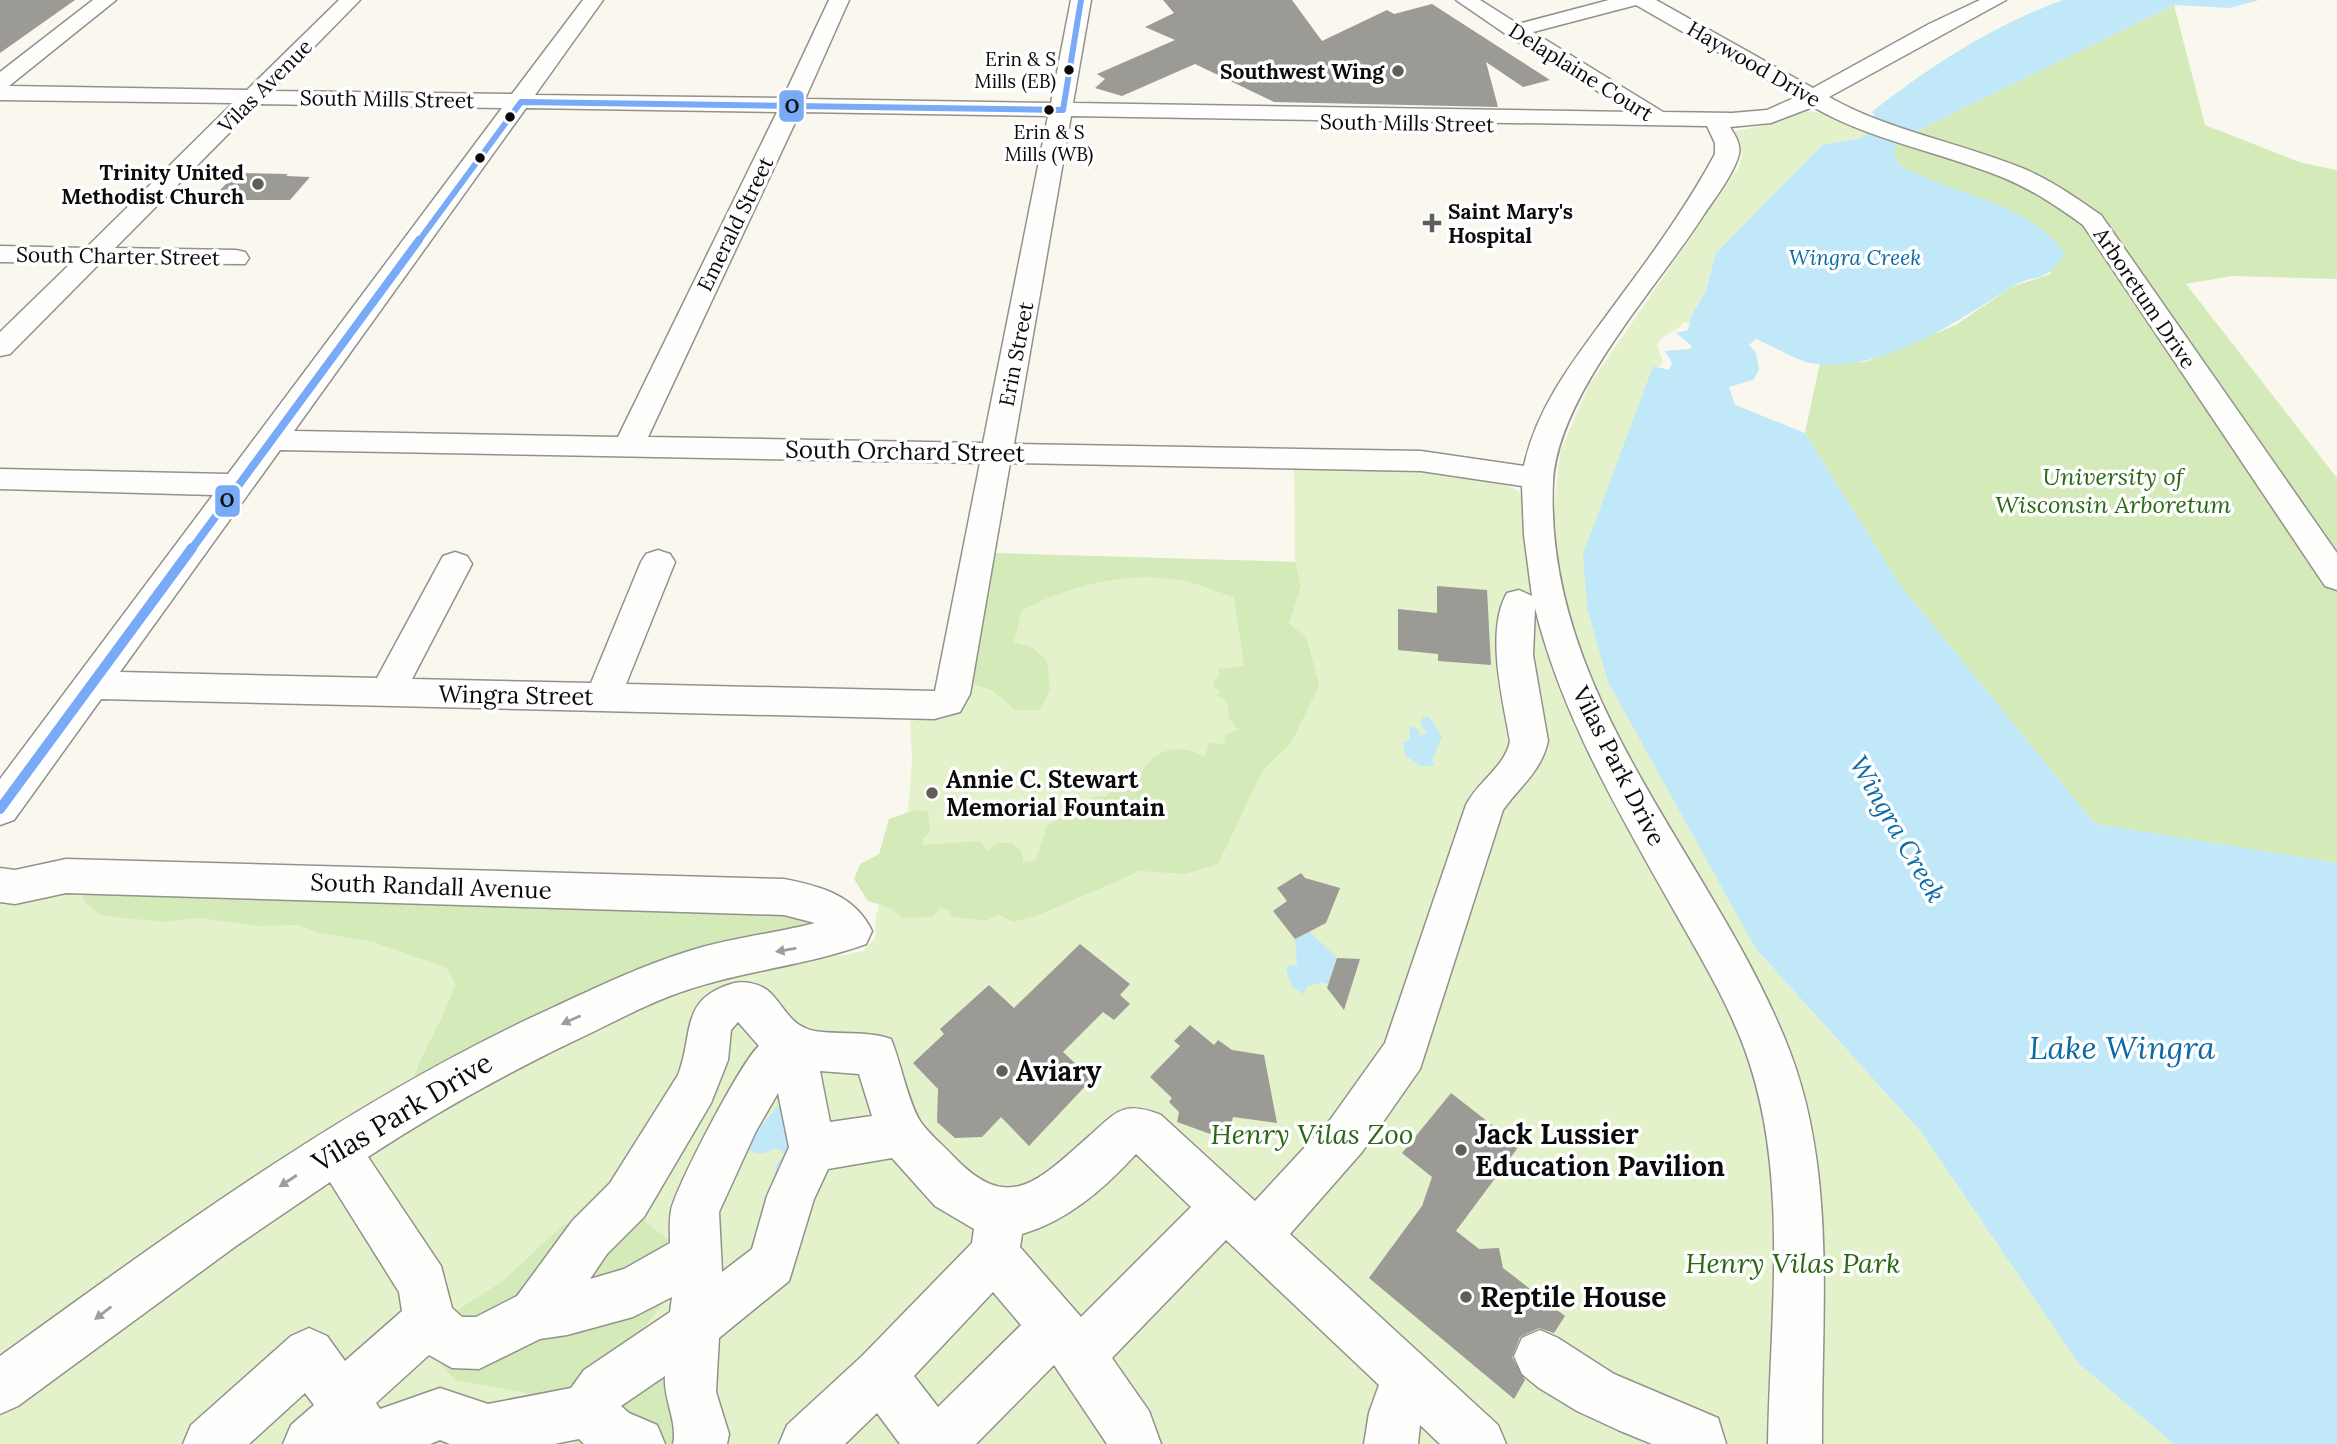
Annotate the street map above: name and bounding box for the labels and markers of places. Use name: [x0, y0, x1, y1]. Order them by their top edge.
place label: Erin & S Mills (EB): [974, 47, 1056, 94]
place label: Southwest Wing: [1220, 58, 1385, 85]
marker: Erin & S Mills (EB): [1062, 63, 1076, 77]
marker: Southwest Wing: [1390, 63, 1406, 79]
marker: Erin & S Mills (WB): [1042, 103, 1056, 117]
unlabelled marker: [503, 110, 517, 124]
place label: Erin & S Mills (WB): [1005, 120, 1094, 167]
unlabelled marker: [473, 151, 487, 165]
place label: Trinity United Methodist Church: [61, 159, 244, 210]
marker: Trinity United Methodist Church: [250, 176, 266, 192]
place label: Saint Mary's Hospital: [1448, 198, 1573, 249]
marker: Saint Mary's Hospital: [1422, 213, 1442, 233]
place label: Annie C. Stewart Memorial Fountain: [946, 764, 1165, 823]
marker: Annie C. Stewart Memorial Fountain: [924, 785, 940, 801]
place label: Aviary: [1016, 1053, 1102, 1089]
marker: Aviary: [994, 1063, 1010, 1079]
place label: Jack Lussier Education Pavilion: [1475, 1116, 1725, 1184]
marker: Jack Lussier Education Pavilion: [1453, 1142, 1469, 1158]
place label: Reptile House: [1480, 1279, 1666, 1315]
marker: Reptile House: [1458, 1289, 1474, 1305]

